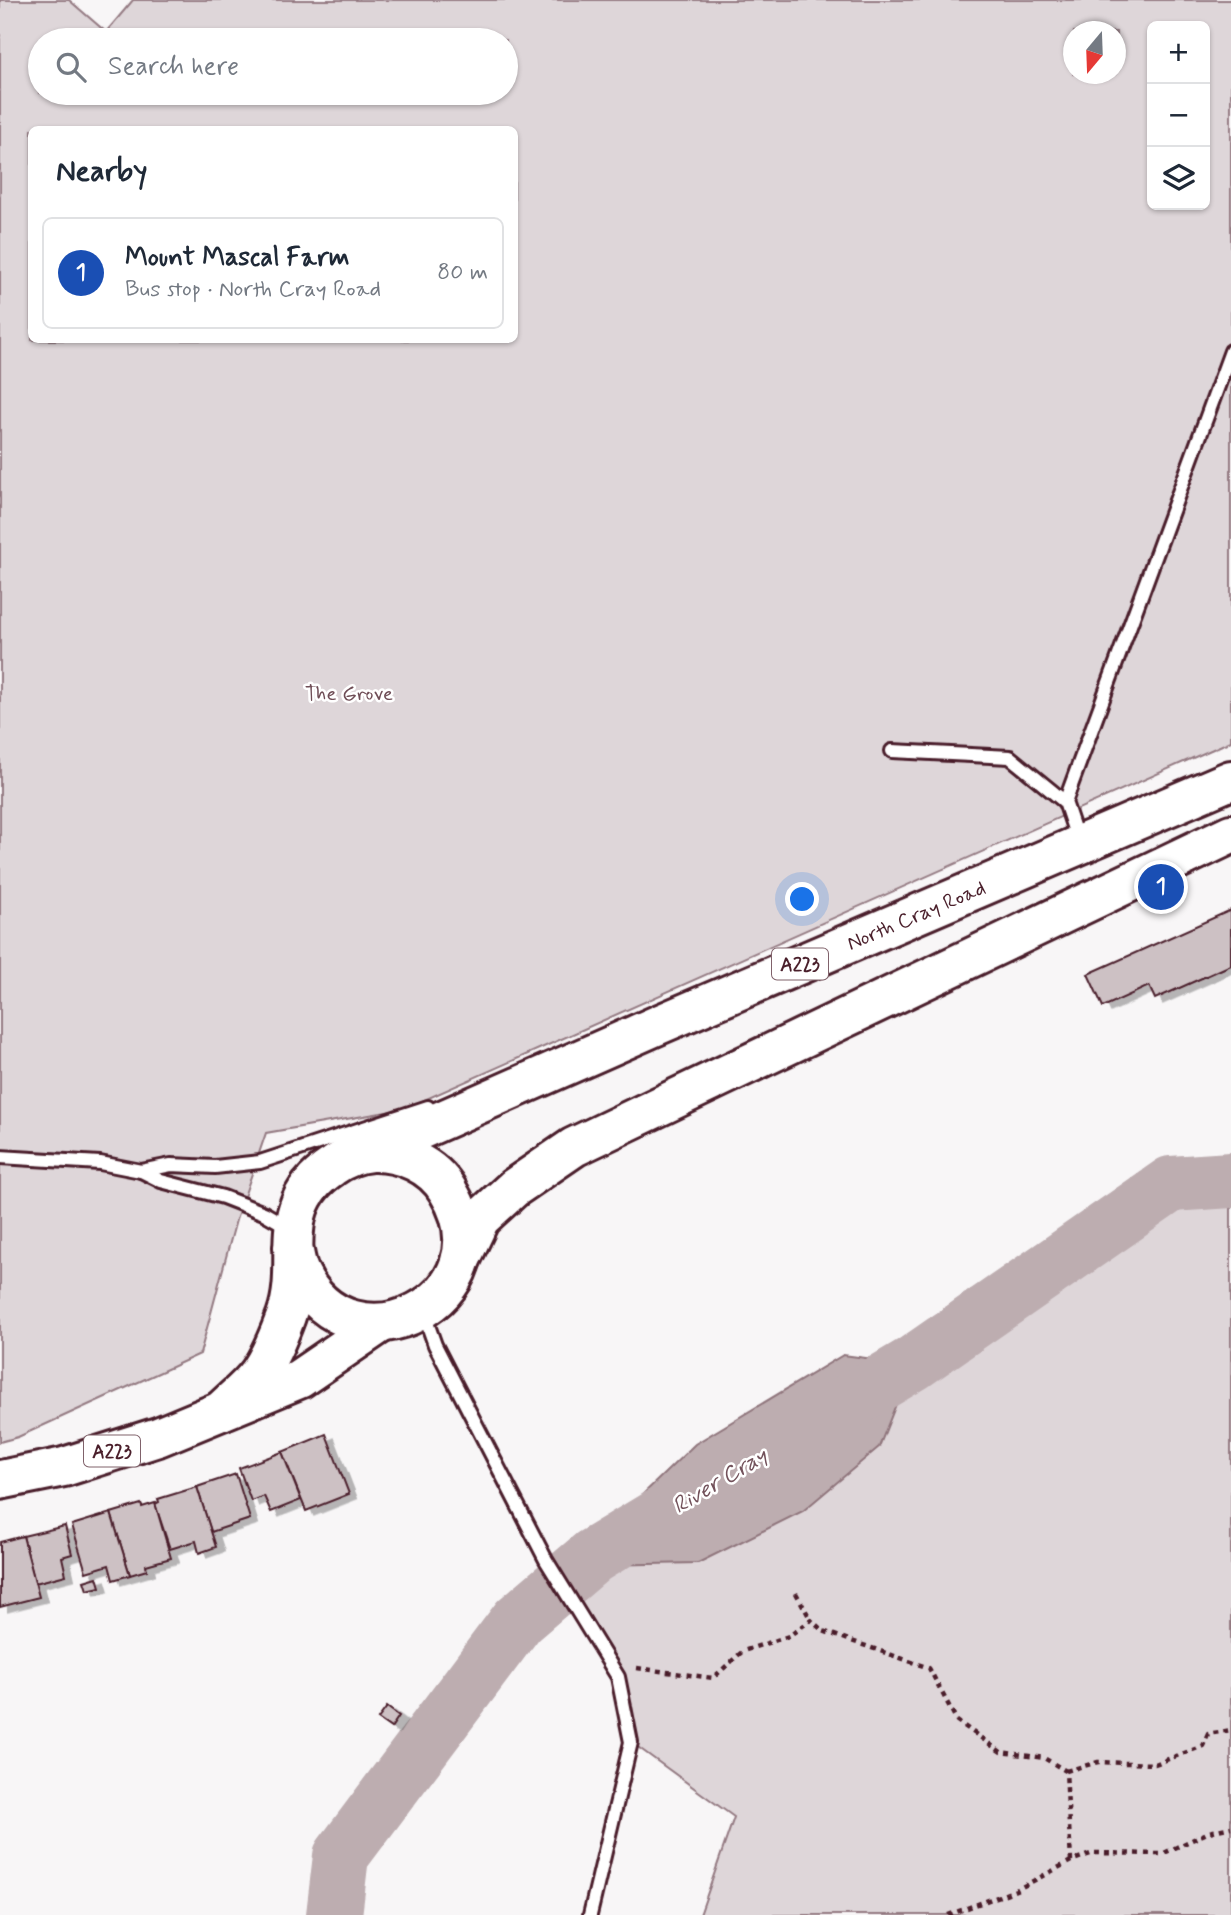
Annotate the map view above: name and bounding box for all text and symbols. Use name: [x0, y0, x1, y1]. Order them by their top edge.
north arrow: [1063, 21, 1126, 84]
map controls: [1147, 21, 1210, 210]
button: +: [1147, 21, 1210, 84]
search box: [28, 28, 518, 105]
icon: search: [52, 48, 90, 86]
text: Search here: [108, 50, 239, 84]
button: −: [1147, 84, 1210, 147]
button: layers: [1147, 147, 1210, 210]
text: Nearby: [56, 152, 147, 191]
text: Mount Mascal Farm: [125, 241, 349, 275]
text: 1: [76, 258, 86, 288]
text: 80 m: [437, 258, 488, 288]
text: Bus stop · North Cray Road: [125, 275, 381, 305]
park label: The Grove: [305, 680, 393, 708]
pin: 1: [1138, 861, 1184, 913]
street label: North Cray Road: [843, 874, 990, 958]
your location: [785, 882, 819, 916]
road number: A223: [772, 948, 828, 980]
road number: A223: [84, 1436, 140, 1466]
water label: River Cray: [667, 1441, 774, 1522]

